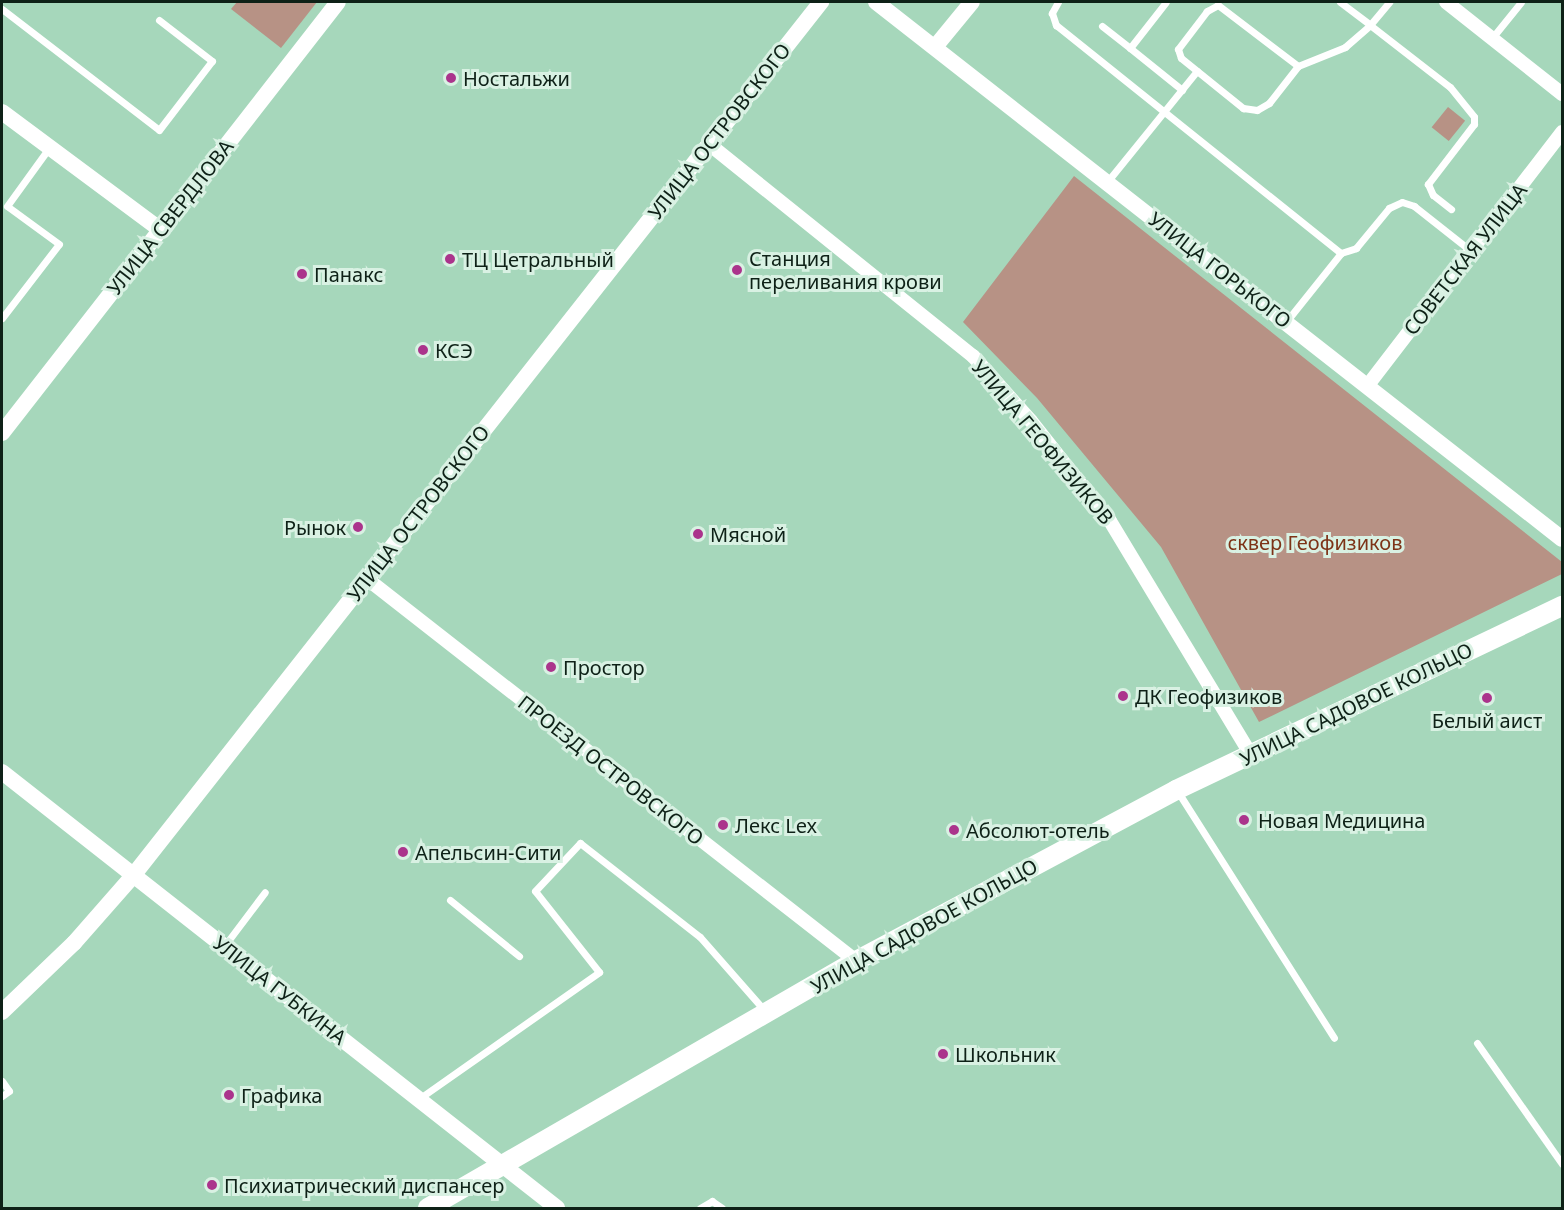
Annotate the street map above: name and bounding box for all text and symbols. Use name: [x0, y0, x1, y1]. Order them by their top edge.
street label: УЛИЦА ОСТРОВСКОГО: [643, 38, 795, 224]
place label: Ностальжи: [463, 66, 570, 90]
marker: Ностальжи: [444, 71, 458, 85]
street label: УЛИЦА СВЕРДЛОВА: [102, 135, 238, 299]
street label: СОВЕТСКАЯ УЛИЦА: [1398, 178, 1532, 340]
street label: УЛИЦА ГОРЬКОГО: [1144, 207, 1296, 333]
place label: Станция переливания крови: [749, 246, 942, 293]
place label: ТЦ Цетральный: [462, 247, 614, 271]
marker: ТЦ Цетральный: [443, 252, 457, 266]
place label: Панакс: [314, 262, 383, 286]
marker: Станция переливания крови: [730, 263, 744, 277]
marker: Панакс: [295, 267, 309, 281]
place label: КСЭ: [435, 338, 473, 362]
marker: КСЭ: [416, 343, 430, 357]
street label: УЛИЦА ГЕОФИЗИКОВ: [967, 355, 1119, 529]
street label: УЛИЦА ОСТРОВСКОГО: [342, 420, 494, 606]
place label: Рынок: [284, 515, 346, 539]
marker: Рынок: [351, 520, 365, 534]
place label: Мясной: [710, 522, 786, 546]
marker: Мясной: [691, 527, 705, 541]
park label: cквер Геофизиков: [1228, 530, 1402, 554]
street label: УЛИЦА САДОВОЕ КОЛЬЦО: [1236, 637, 1476, 771]
place label: Простор: [563, 655, 645, 679]
marker: Простор: [544, 660, 558, 674]
place label: ДК Геофизиков: [1135, 684, 1282, 708]
marker: ДК Геофизиков: [1116, 689, 1130, 703]
street label: ПРОЕЗД ОСТРОВСКОГО: [513, 690, 709, 850]
marker: Белый аист: [1480, 691, 1494, 705]
place label: Белый аист: [1432, 708, 1542, 732]
place label: Новая Медицина: [1258, 808, 1425, 832]
marker: Новая Медицина: [1235, 811, 1253, 829]
place label: Лекс Lex: [735, 813, 817, 837]
marker: Лекс Lex: [716, 818, 730, 832]
place label: Абсолют-отель: [966, 818, 1110, 842]
marker: Абсолют-отель: [947, 823, 961, 837]
place label: Апельсин-Сити: [415, 840, 561, 864]
marker: Апельсин-Сити: [396, 845, 410, 859]
street label: УЛИЦА САДОВОЕ КОЛЬЦО: [806, 854, 1042, 998]
street label: УЛИЦА ГУБКИНА: [209, 931, 351, 1049]
place label: Школьник: [955, 1042, 1056, 1066]
marker: Школьник: [936, 1047, 950, 1061]
place label: Графика: [241, 1083, 322, 1107]
marker: Графика: [222, 1088, 236, 1102]
place label: Психиатрический диспансер: [224, 1173, 504, 1197]
marker: Психиатрический диспансер: [205, 1178, 219, 1192]

